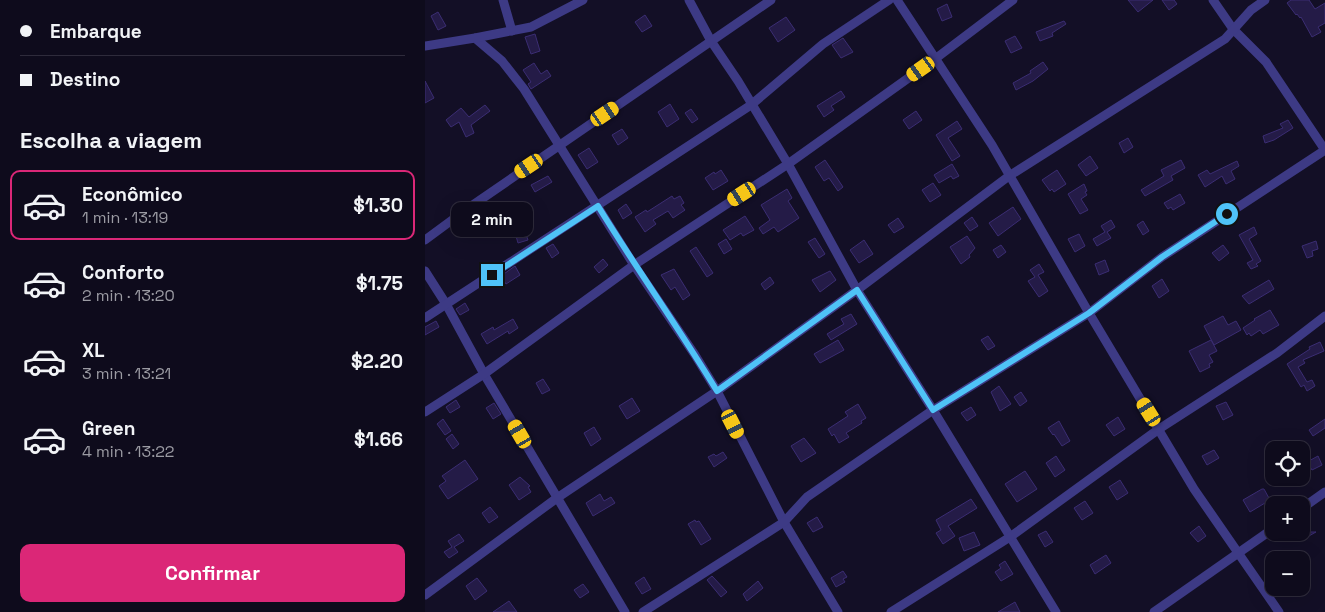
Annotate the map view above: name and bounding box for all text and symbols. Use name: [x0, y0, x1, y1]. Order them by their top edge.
text: Embarque: [50, 19, 142, 44]
car: [904, 54, 937, 84]
text: Destino: [50, 67, 120, 92]
car: [588, 99, 621, 129]
text: Escolha a viagem: [20, 126, 202, 154]
car: [512, 151, 545, 181]
car: [725, 180, 758, 208]
text: Econômico: [82, 182, 183, 207]
icon: car: [22, 183, 67, 228]
text: $1.30: [353, 193, 403, 218]
callout: 2 min: [451, 202, 533, 238]
route start: [1216, 203, 1238, 225]
text: 1 min · 13:19: [82, 207, 168, 228]
text: 2 min: [471, 209, 513, 230]
text: Conforto: [82, 260, 164, 285]
icon: car: [22, 261, 67, 306]
route end: [481, 264, 503, 286]
text: $1.75: [356, 271, 403, 296]
text: 2 min · 13:20: [82, 285, 175, 306]
text: XL: [82, 338, 105, 363]
icon: car: [22, 339, 67, 384]
text: $2.20: [351, 349, 403, 374]
text: 3 min · 13:21: [82, 363, 171, 384]
car: [1134, 395, 1163, 429]
car: [719, 407, 746, 441]
text: Green: [82, 416, 135, 441]
icon: car: [22, 417, 67, 462]
car: [506, 417, 533, 451]
text: $1.66: [354, 427, 403, 452]
text: 4 min · 13:22: [82, 441, 175, 462]
map controls: [1265, 441, 1310, 596]
button: locate: [1265, 441, 1310, 486]
button: +: [1265, 496, 1310, 541]
button: Confirmar: [20, 544, 405, 602]
button: −: [1265, 551, 1310, 596]

